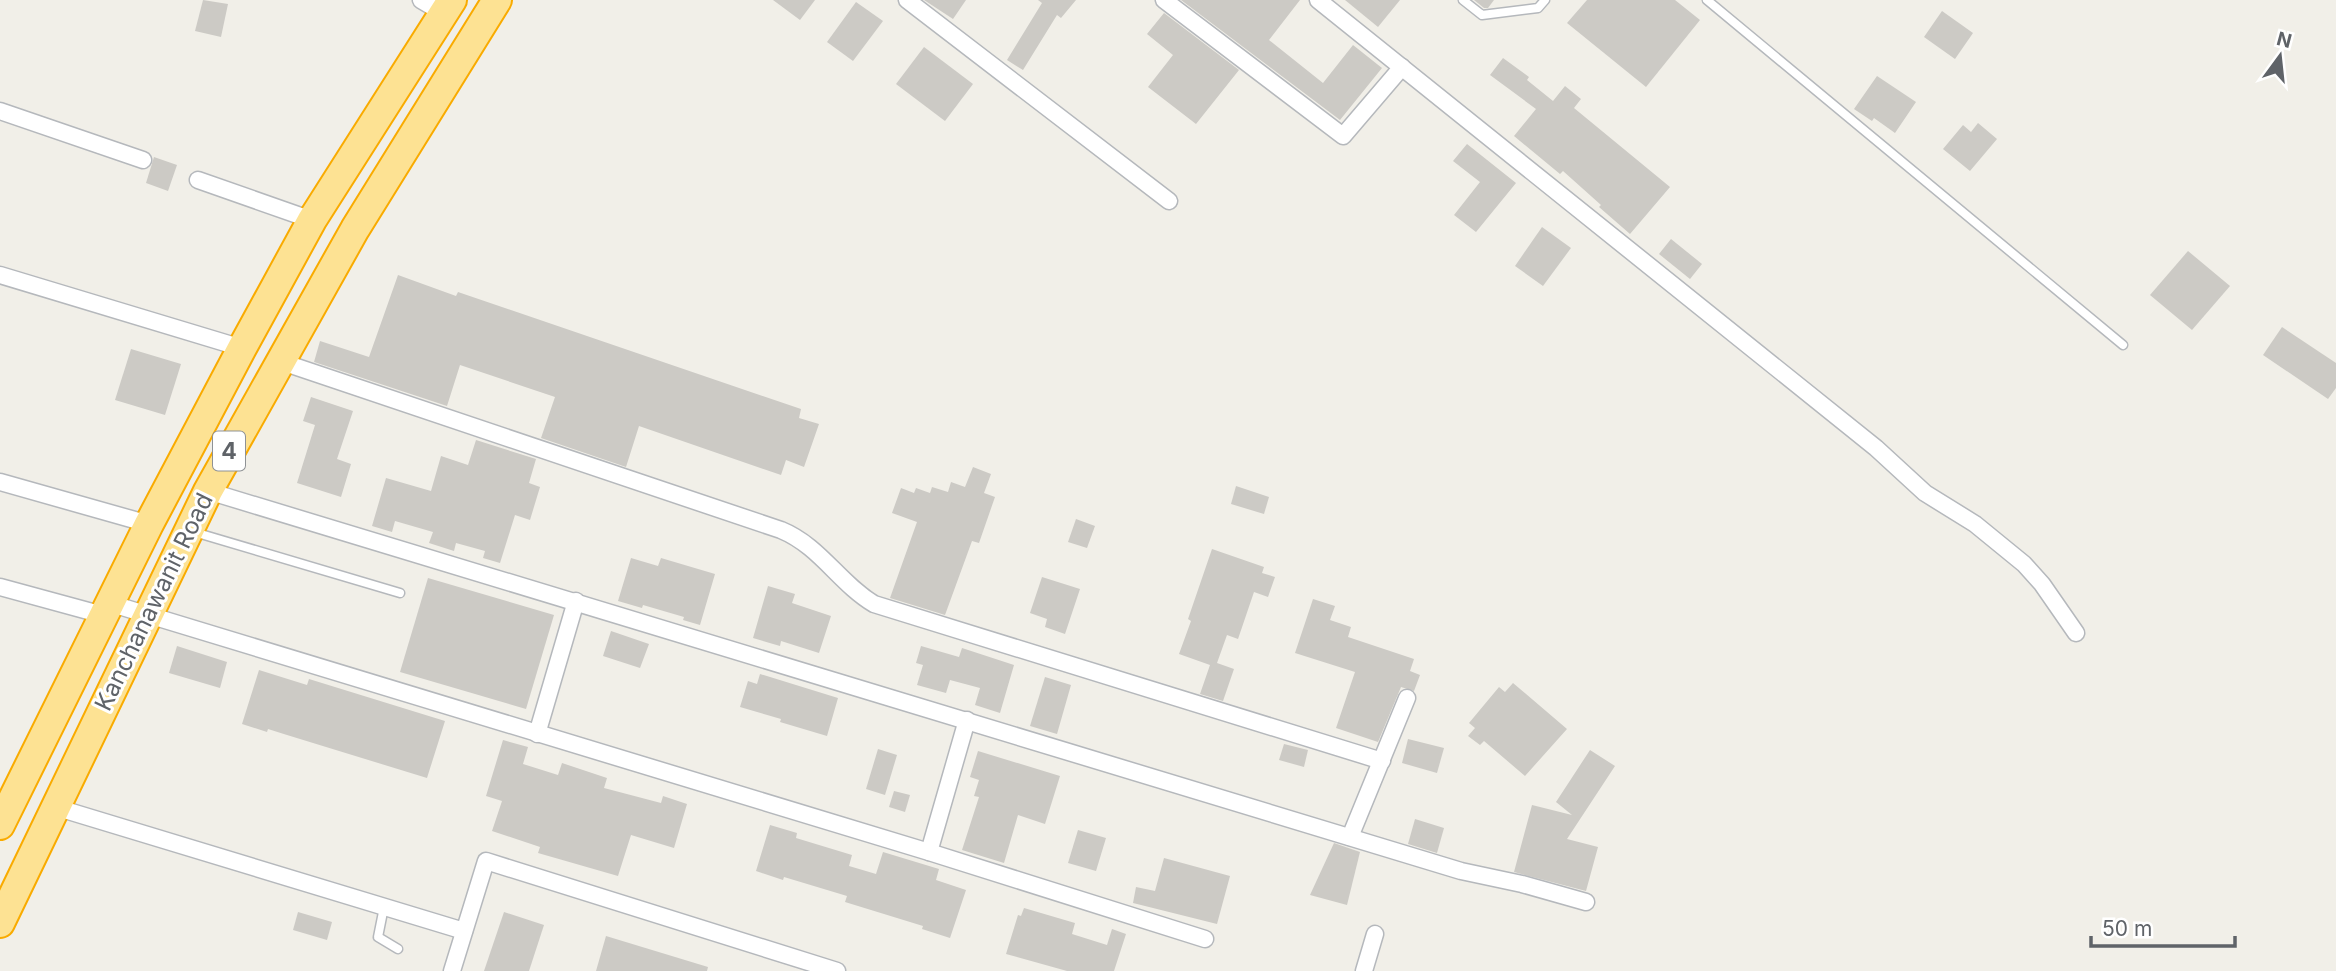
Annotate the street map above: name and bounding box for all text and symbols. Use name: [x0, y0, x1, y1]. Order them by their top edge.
north arrow: [2245, 21, 2315, 91]
text: N: [2274, 27, 2294, 53]
road number: 4: [213, 432, 245, 471]
street label: Kanchanawanit Road: [88, 488, 219, 715]
scale bar: [2091, 904, 2234, 948]
text: 50 m: [2102, 916, 2152, 941]

